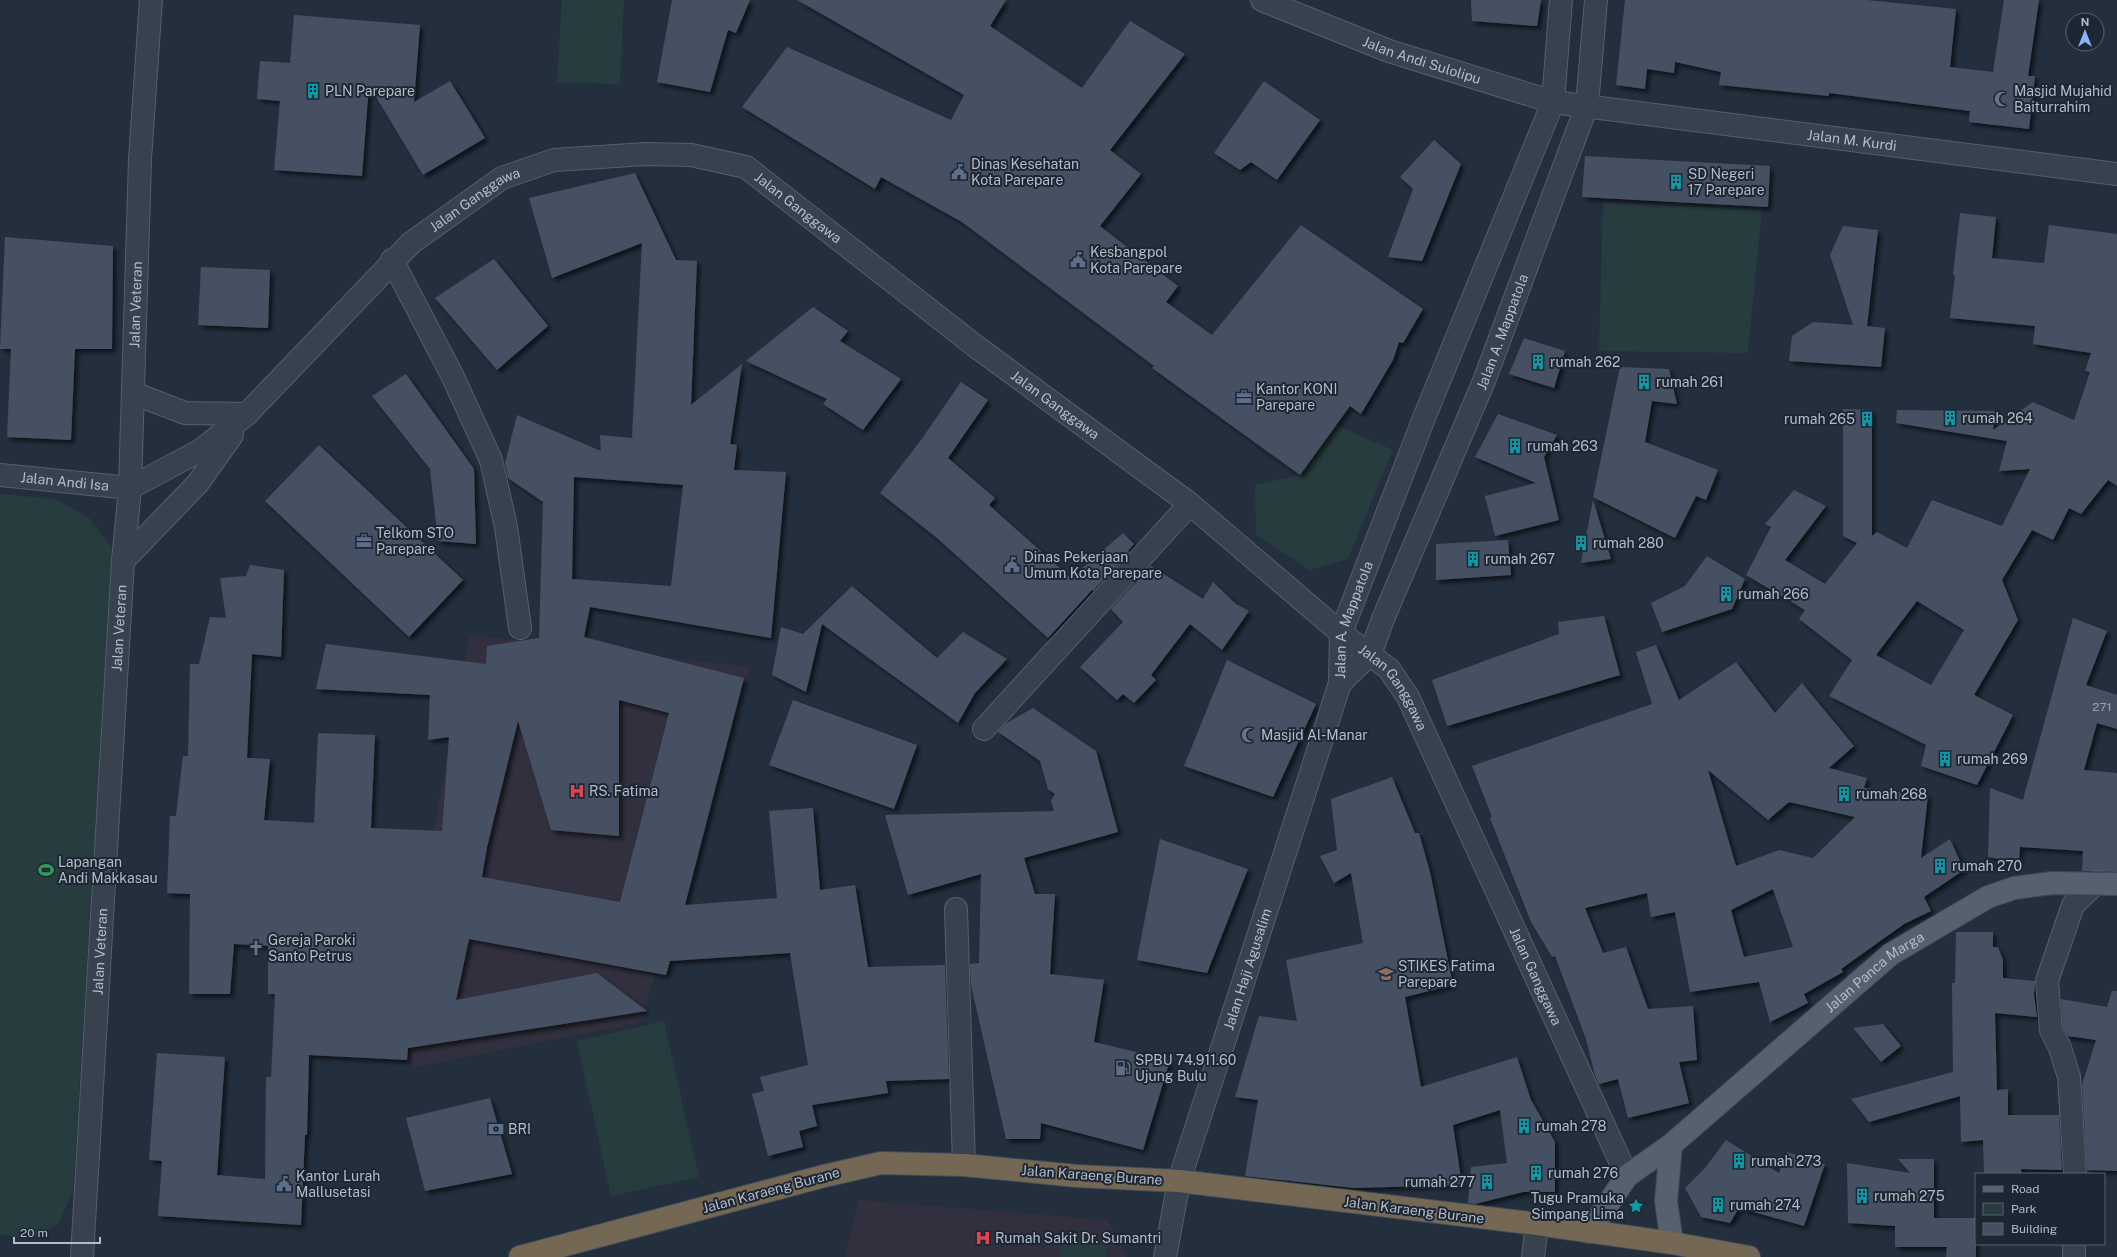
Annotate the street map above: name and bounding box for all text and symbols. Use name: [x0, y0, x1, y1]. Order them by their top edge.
north arrow: [2065, 12, 2105, 52]
text: N: [2081, 16, 2089, 28]
street label: Jalan Andi Sulolipu: [1360, 33, 1483, 87]
building icon: PLN Parepare: [304, 82, 322, 100]
place label: PLN Parepare: [325, 83, 415, 99]
place label: Masjid Mujahid Baiturrahim: [2014, 83, 2112, 115]
mosque icon: Masjid Mujahid Baiturrahim: [1993, 90, 2011, 108]
street label: Jalan M. Kurdi: [1806, 127, 1898, 154]
place label: Dinas Kesehatan Kota Parepare: [971, 156, 1079, 188]
public building icon: Dinas Kesehatan Kota Parepare: [950, 163, 968, 181]
street label: Jalan Ganggawa: [426, 164, 522, 235]
place label: SD Negeri 17 Parepare: [1688, 166, 1765, 198]
street label: Jalan Ganggawa: [752, 169, 845, 247]
building icon: SD Negeri 17 Parepare: [1667, 173, 1685, 191]
place label: Kesbangpol Kota Parepare: [1090, 244, 1182, 276]
public building icon: Kesbangpol Kota Parepare: [1069, 251, 1087, 269]
street label: Jalan Veteran: [126, 261, 145, 348]
street label: Jalan A. Mappatola: [1473, 272, 1531, 392]
building icon: rumah 262: [1529, 353, 1547, 371]
place label: rumah 262: [1550, 354, 1620, 370]
street label: Jalan Ganggawa: [1008, 367, 1103, 443]
building icon: rumah 261: [1635, 373, 1653, 391]
place label: rumah 261: [1656, 374, 1724, 390]
place label: Kantor KONI Parepare: [1256, 381, 1337, 413]
office icon: Kantor KONI Parepare: [1235, 388, 1253, 406]
building icon: rumah 264: [1941, 409, 1959, 427]
building icon: rumah 265: [1858, 410, 1876, 428]
place label: rumah 264: [1962, 410, 2033, 426]
place label: rumah 265: [1784, 411, 1855, 427]
building icon: rumah 263: [1506, 437, 1524, 455]
place label: rumah 263: [1527, 438, 1598, 454]
street label: Jalan Andi Isa: [20, 469, 110, 494]
place label: Telkom STO Parepare: [376, 525, 454, 557]
office icon: Telkom STO Parepare: [355, 532, 373, 550]
building icon: rumah 280: [1572, 534, 1590, 552]
place label: rumah 280: [1593, 535, 1664, 551]
place label: Dinas Pekerjaan Umum Kota Parepare: [1024, 549, 1162, 581]
building icon: rumah 267: [1464, 550, 1482, 568]
place label: rumah 267: [1485, 551, 1555, 567]
public building icon: Dinas Pekerjaan Umum Kota Parepare: [1003, 556, 1021, 574]
street label: Jalan A. Mappatola: [1332, 559, 1376, 679]
street label: Jalan Veteran: [109, 584, 130, 672]
building icon: rumah 266: [1717, 585, 1735, 603]
place label: rumah 266: [1738, 586, 1809, 602]
street label: Jalan Ganggawa: [1356, 641, 1430, 733]
house number: 271: [2092, 700, 2112, 714]
mosque icon: Masjid Al-Manar: [1240, 726, 1258, 744]
place label: Masjid Al-Manar: [1261, 727, 1368, 743]
building icon: rumah 269: [1936, 750, 1954, 768]
place label: rumah 269: [1957, 751, 2028, 767]
hospital icon: RS. Fatima: [568, 782, 586, 800]
place label: RS. Fatima: [589, 783, 658, 799]
building icon: rumah 268: [1835, 785, 1853, 803]
place label: rumah 268: [1856, 786, 1927, 802]
place label: Lapangan Andi Makkasau: [58, 854, 158, 886]
building icon: rumah 270: [1931, 857, 1949, 875]
place label: rumah 270: [1952, 858, 2022, 874]
sports icon: Lapangan Andi Makkasau: [37, 861, 55, 879]
street label: Jalan Haji Agusalim: [1220, 906, 1275, 1032]
street label: Jalan Veteran: [89, 908, 111, 995]
street label: Jalan Ganggawa: [1506, 925, 1565, 1028]
street label: Jalan Panca Marga: [1822, 928, 1927, 1016]
place label: Gereja Paroki Santo Petrus: [268, 932, 355, 964]
church icon: Gereja Paroki Santo Petrus: [247, 939, 265, 957]
place label: STIKES Fatima Parepare: [1398, 958, 1495, 990]
school or university icon: STIKES Fatima Parepare: [1377, 965, 1395, 983]
place label: SPBU 74.911.60 Ujung Bulu: [1135, 1052, 1236, 1084]
fuel station icon: SPBU 74.911.60 Ujung Bulu: [1114, 1059, 1132, 1077]
building icon: rumah 278: [1515, 1117, 1533, 1135]
place label: rumah 278: [1536, 1118, 1607, 1134]
bank icon: BRI: [487, 1120, 505, 1138]
place label: BRI: [508, 1121, 531, 1137]
building icon: rumah 273: [1730, 1152, 1748, 1170]
place label: rumah 273: [1751, 1153, 1821, 1169]
street label: Jalan Karaeng Burane: [1021, 1162, 1163, 1188]
street label: Jalan Karaeng Burane: [701, 1164, 841, 1216]
building icon: rumah 276: [1527, 1164, 1545, 1182]
place label: rumah 276: [1548, 1165, 1618, 1181]
place label: Kantor Lurah Mallusetasi: [296, 1168, 380, 1200]
building icon: rumah 277: [1478, 1173, 1496, 1191]
legend: [1975, 1173, 2105, 1245]
place label: rumah 277: [1405, 1174, 1475, 1190]
public building icon: Kantor Lurah Mallusetasi: [275, 1175, 293, 1193]
text: Road: [2011, 1182, 2039, 1196]
building icon: rumah 275: [1853, 1187, 1871, 1205]
place label: rumah 275: [1874, 1188, 1945, 1204]
place label: Tugu Pramuka Simpang Lima: [1531, 1190, 1624, 1222]
street label: Jalan Karaeng Burane: [1343, 1193, 1485, 1227]
building icon: rumah 274: [1709, 1196, 1727, 1214]
place icon: Tugu Pramuka Simpang Lima: [1627, 1197, 1645, 1215]
place label: rumah 274: [1730, 1197, 1800, 1213]
text: Park: [2011, 1202, 2037, 1216]
scale bar: [14, 1219, 100, 1245]
text: Building: [2011, 1222, 2057, 1236]
text: 20 m: [20, 1226, 48, 1240]
hospital icon: Rumah Sakit Dr. Sumantri: [974, 1229, 992, 1247]
place label: Rumah Sakit Dr. Sumantri: [995, 1230, 1161, 1246]

